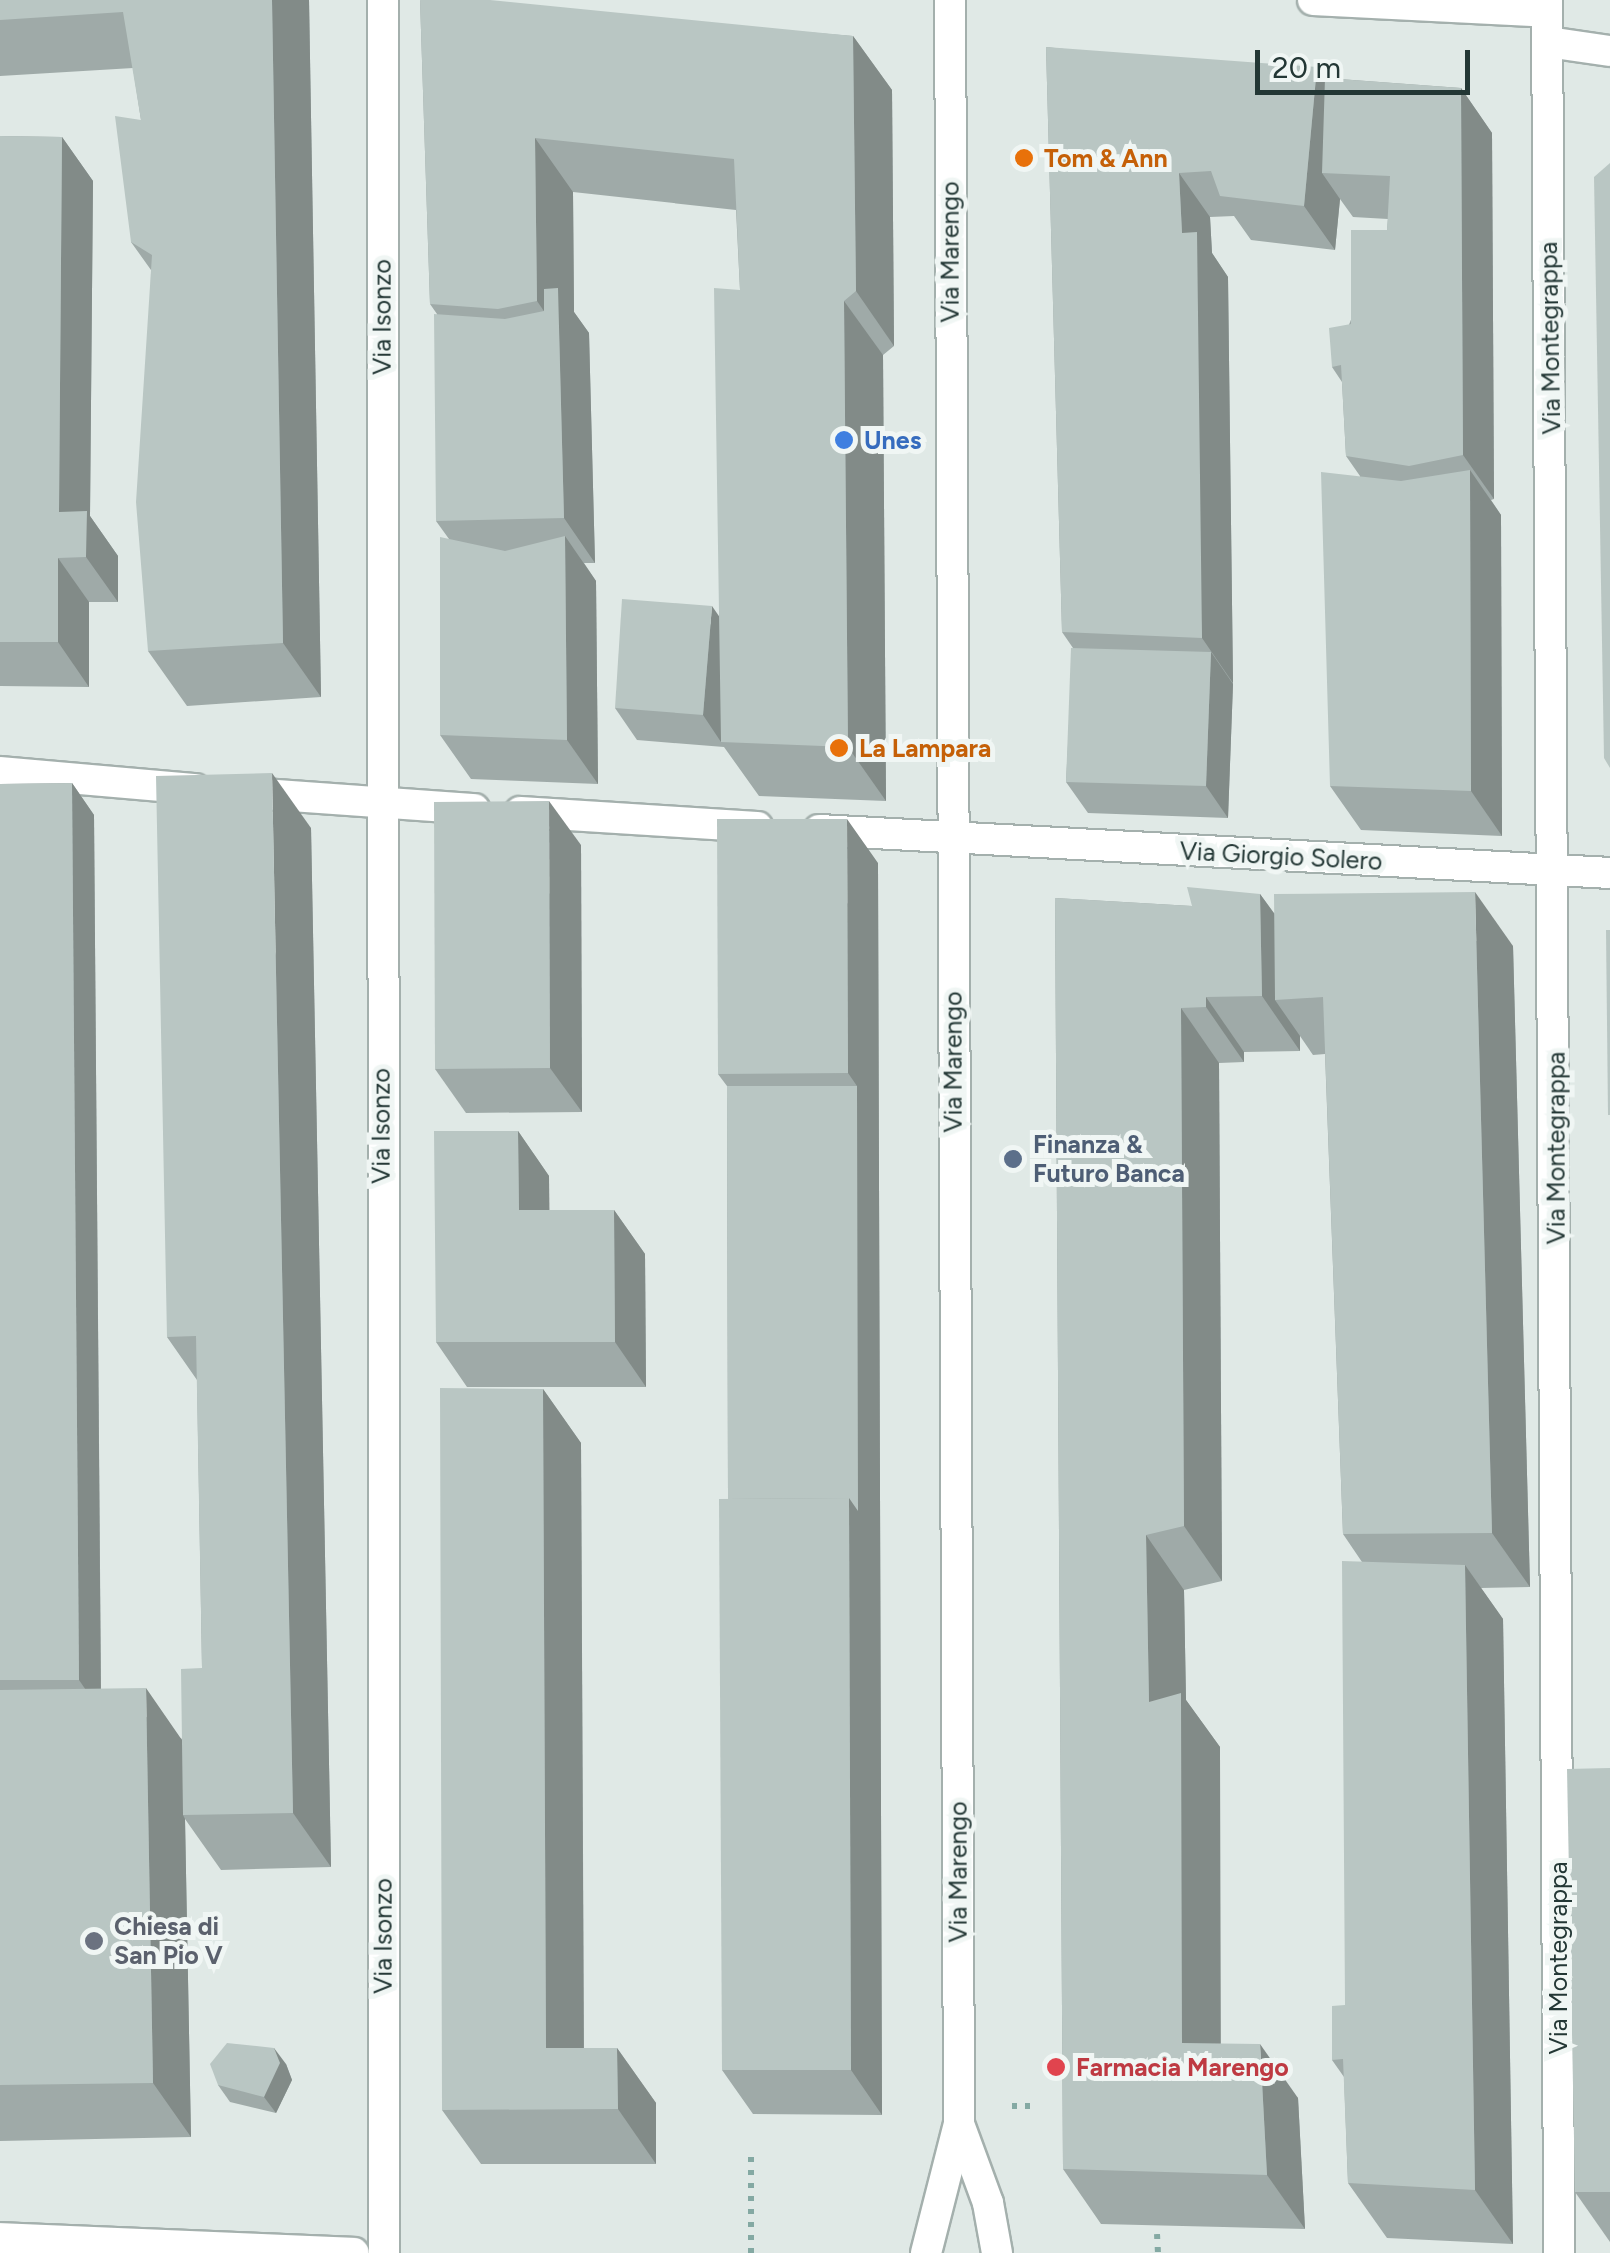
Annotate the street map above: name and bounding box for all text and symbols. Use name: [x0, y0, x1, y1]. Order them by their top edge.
scale bar: [1260, 30, 1475, 92]
text: 20 m: [1272, 49, 1341, 86]
place label: Tom & Ann: [1044, 143, 1168, 173]
marker: Tom & Ann: [1013, 147, 1035, 169]
street label: Via Marengo: [935, 181, 965, 323]
street label: Via Montegrappa: [1533, 241, 1567, 435]
street label: Via Isonzo: [367, 259, 397, 375]
place label: Unes: [864, 425, 921, 455]
marker: Unes: [833, 429, 855, 451]
place label: La Lampara: [859, 733, 991, 763]
marker: La Lampara: [828, 737, 850, 759]
street label: Via Giorgio Solero: [1179, 836, 1383, 876]
street label: Via Marengo: [938, 991, 968, 1133]
street label: Via Montegrappa: [1541, 1052, 1571, 1244]
street label: Via Isonzo: [366, 1068, 396, 1184]
place label: Finanza & Futuro Banca: [1033, 1130, 1185, 1189]
marker: Finanza & Futuro Banca: [1002, 1148, 1024, 1170]
street label: Via Marengo: [943, 1801, 973, 1943]
street label: Via Montegrappa: [1543, 1862, 1573, 2054]
street label: Via Isonzo: [368, 1878, 398, 1994]
place label: Chiesa di San Pio V: [114, 1912, 223, 1971]
marker: Chiesa di San Pio V: [83, 1930, 105, 1952]
place label: Farmacia Marengo: [1076, 2052, 1289, 2082]
marker: Farmacia Marengo: [1045, 2056, 1067, 2078]

